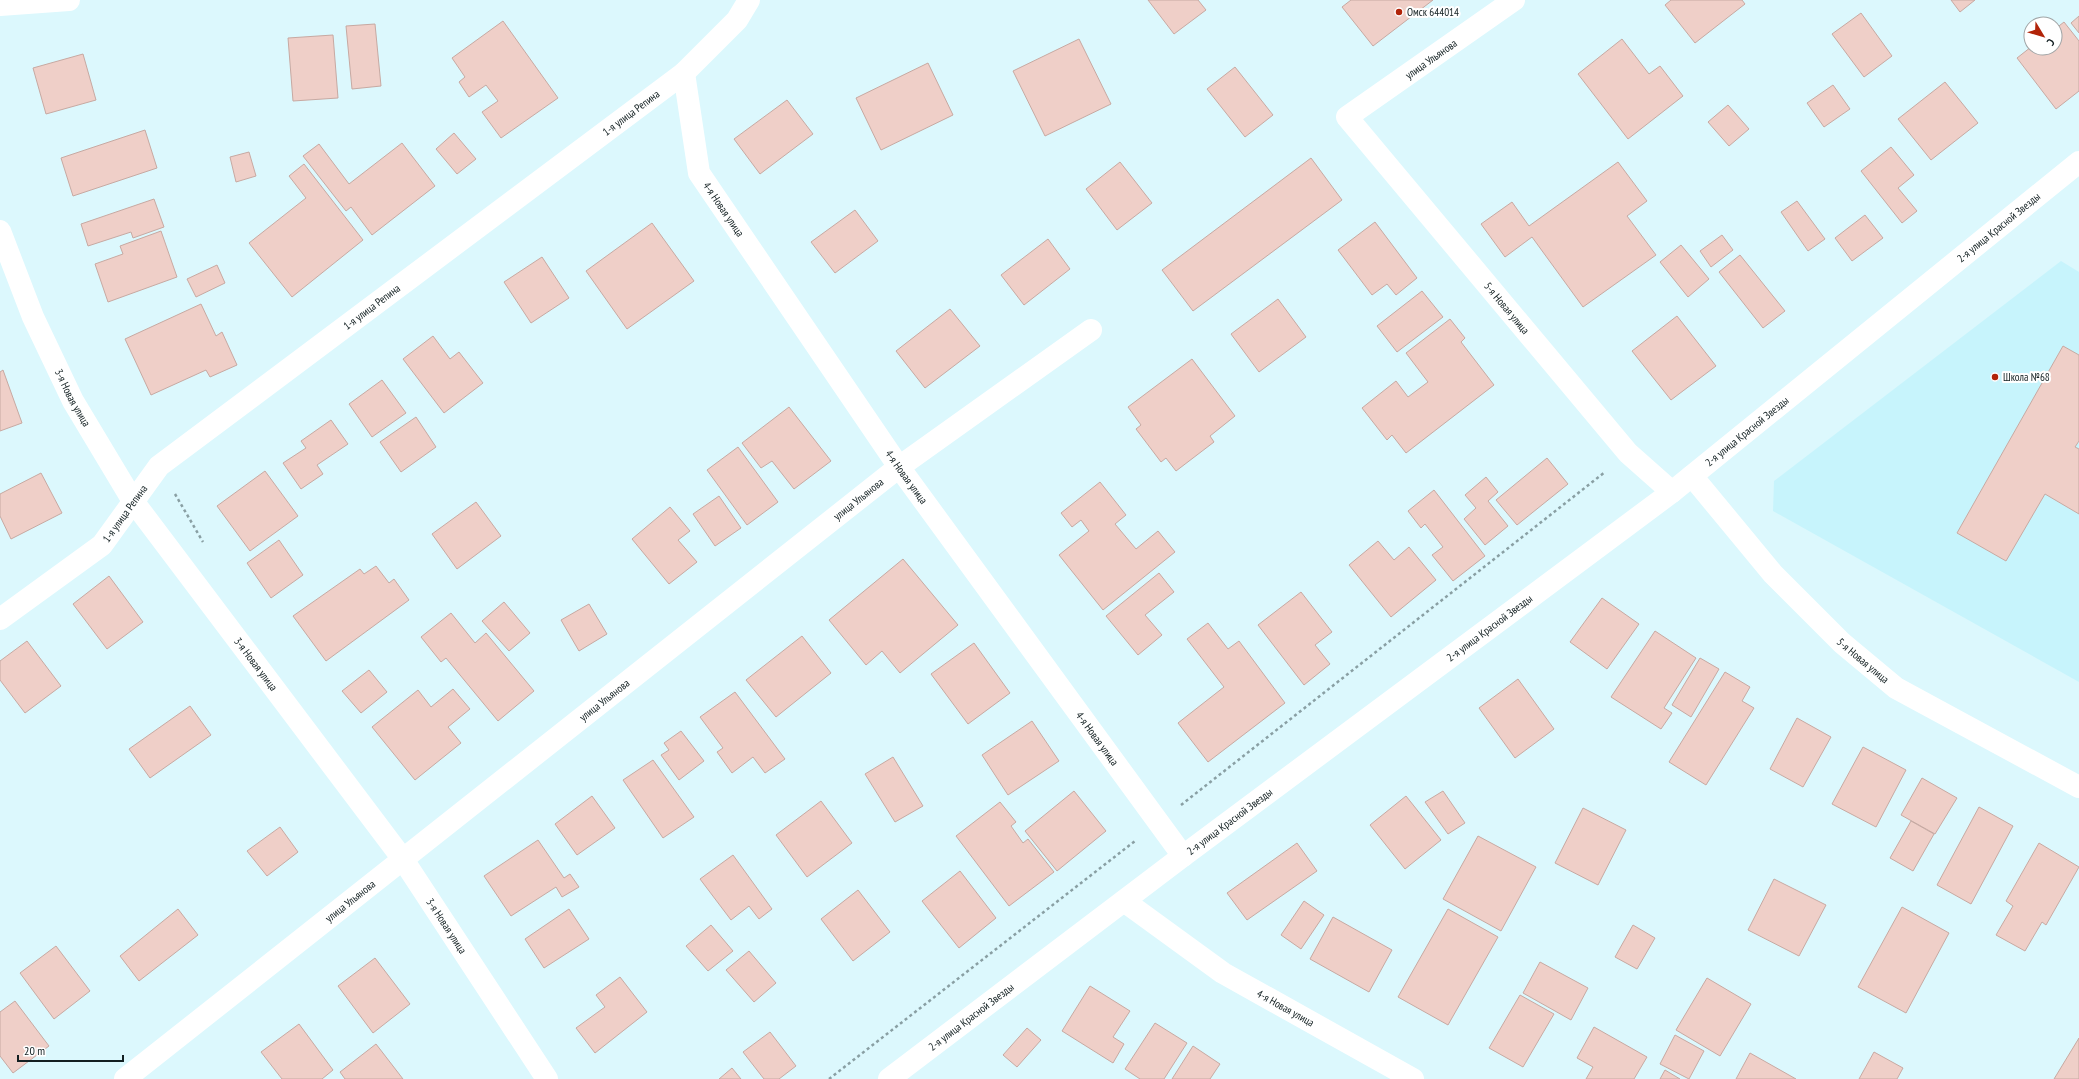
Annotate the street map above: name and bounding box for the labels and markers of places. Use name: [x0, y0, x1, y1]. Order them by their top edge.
place label: Омск 644014: [1407, 5, 1459, 19]
marker: Омск 644014: [1394, 7, 1404, 17]
place label: Школа №68: [2003, 370, 2050, 384]
marker: Школа №68: [1990, 372, 2000, 382]

